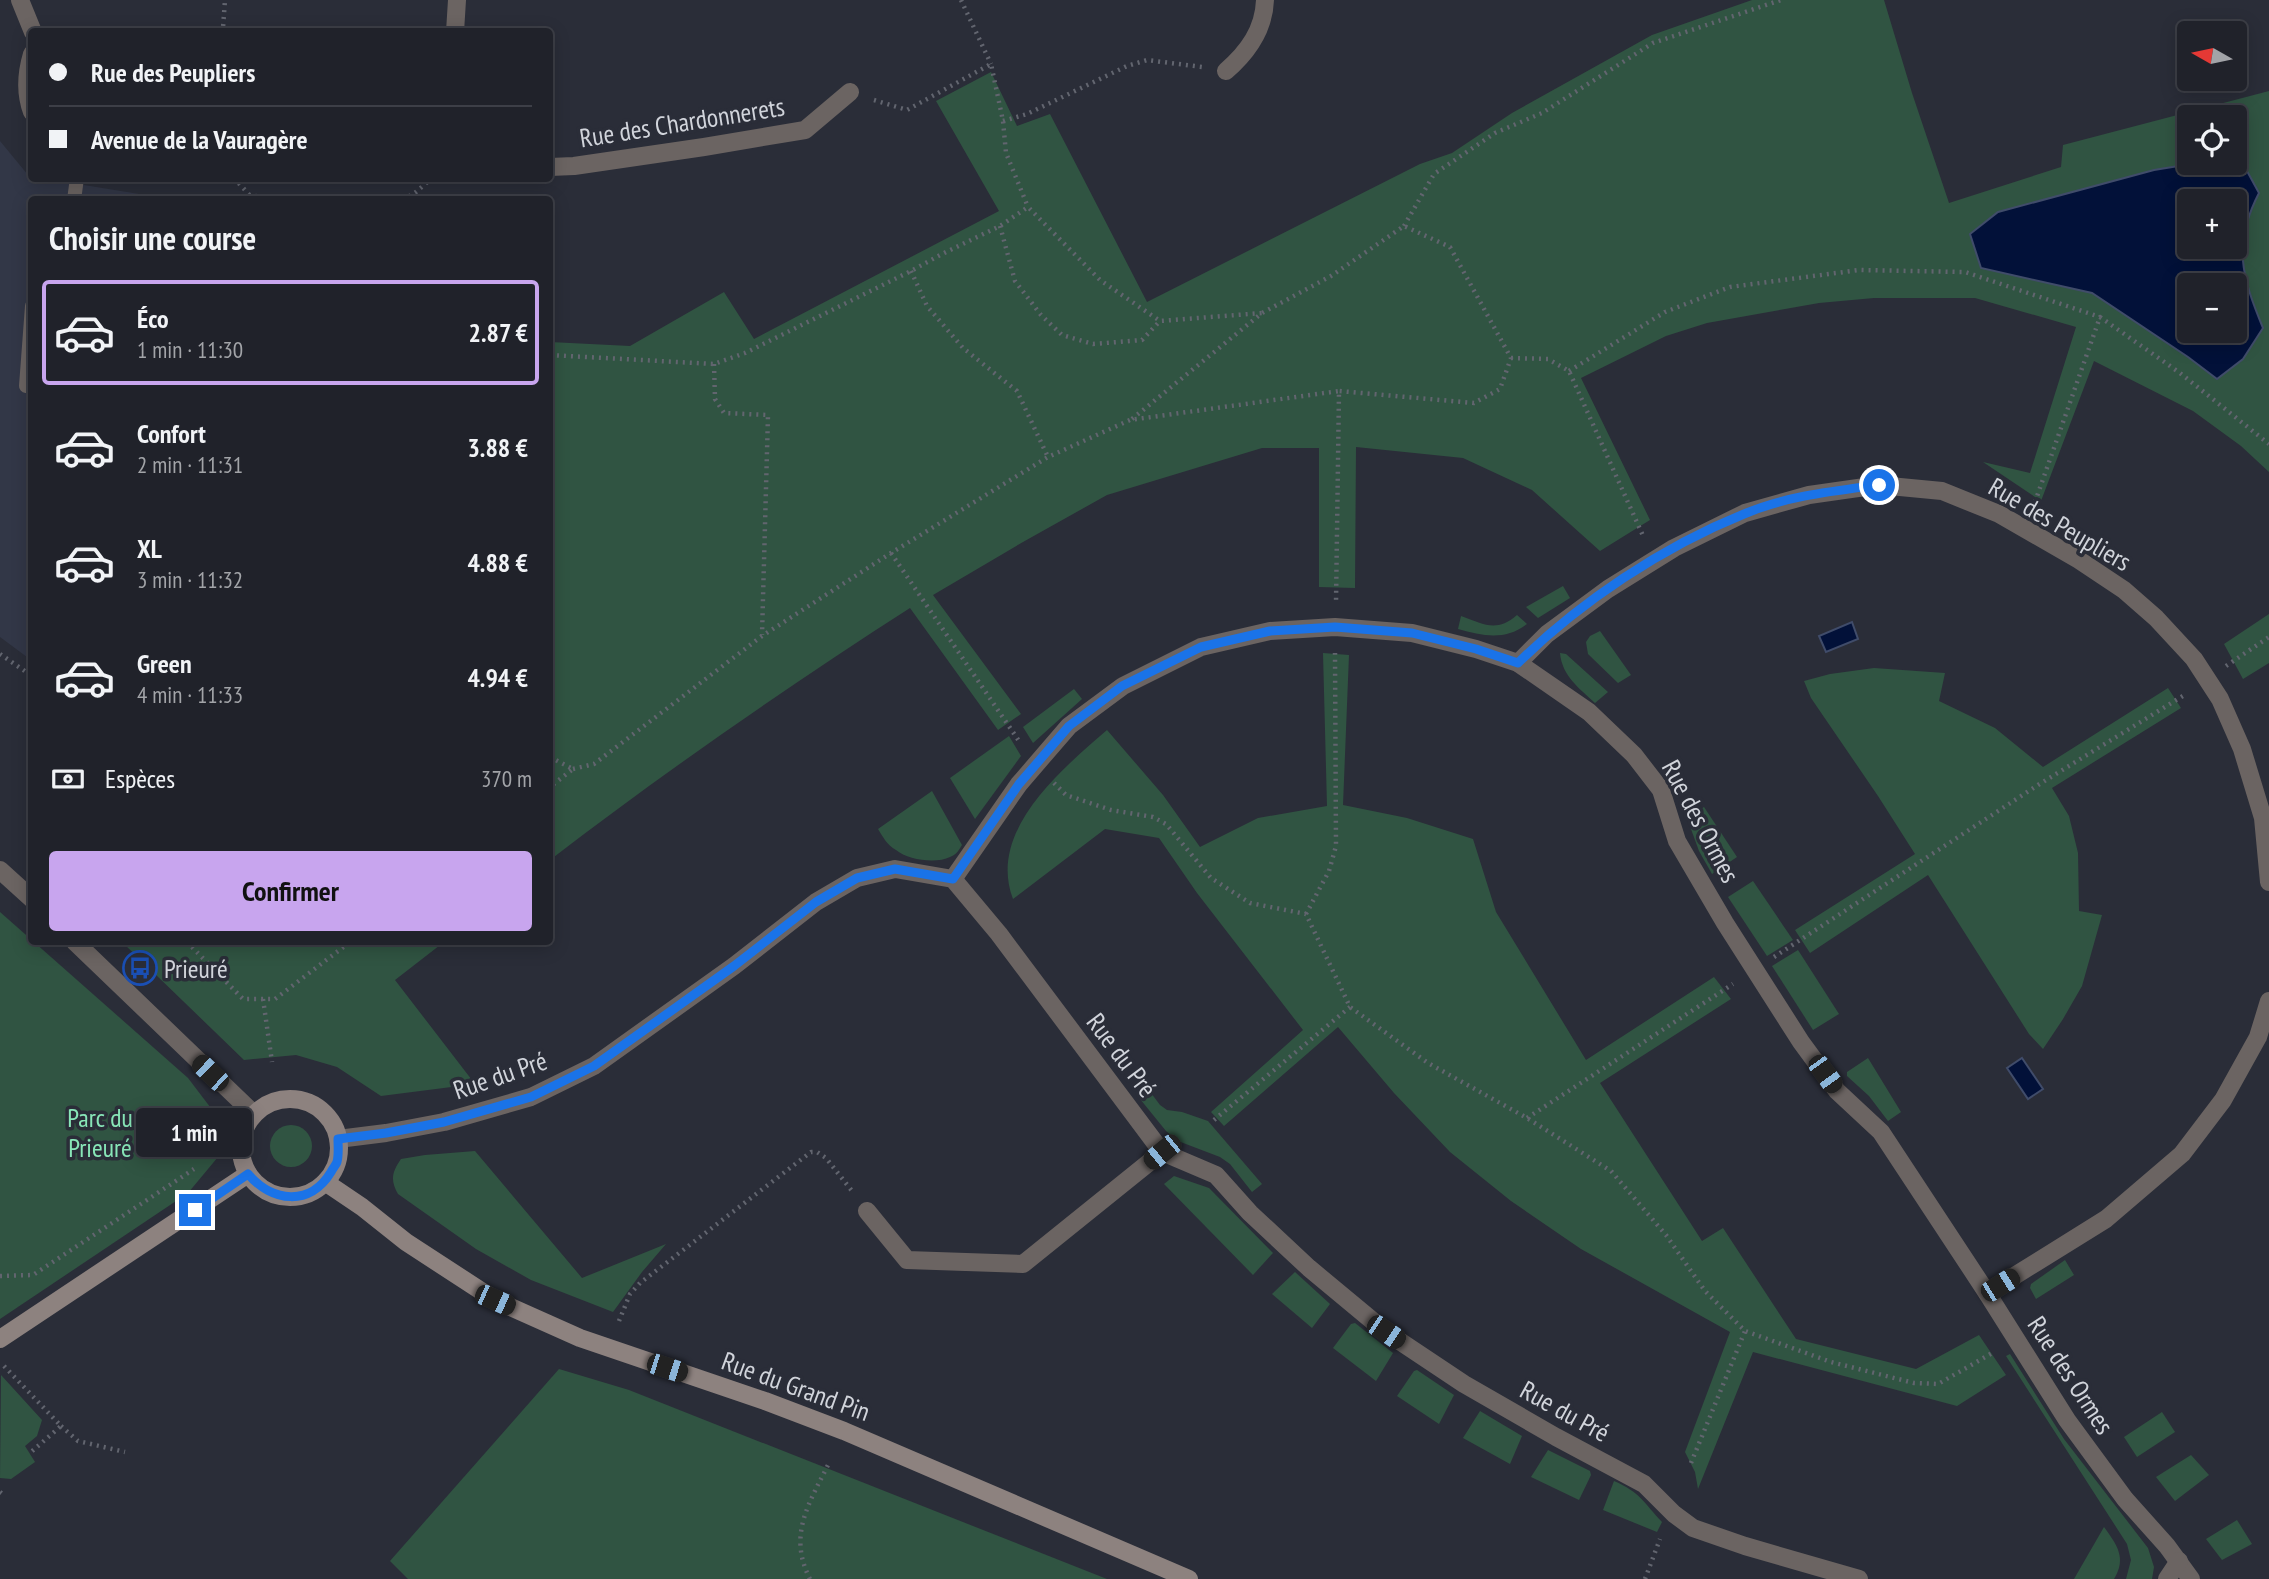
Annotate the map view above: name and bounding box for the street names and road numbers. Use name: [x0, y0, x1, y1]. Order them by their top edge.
street label: Rue des Chardonnerets: [577, 90, 787, 154]
street label: Rue des Peupliers: [1983, 470, 2137, 578]
street label: Rue des Ormes: [1655, 754, 1747, 888]
street label: Rue du Pré: [1080, 1006, 1164, 1104]
street label: Rue du Pré: [449, 1044, 551, 1106]
street label: Rue des Ormes: [2021, 1310, 2121, 1440]
street label: Rue du Grand Pin: [717, 1344, 875, 1428]
street label: Rue du Pré: [1515, 1373, 1615, 1449]

